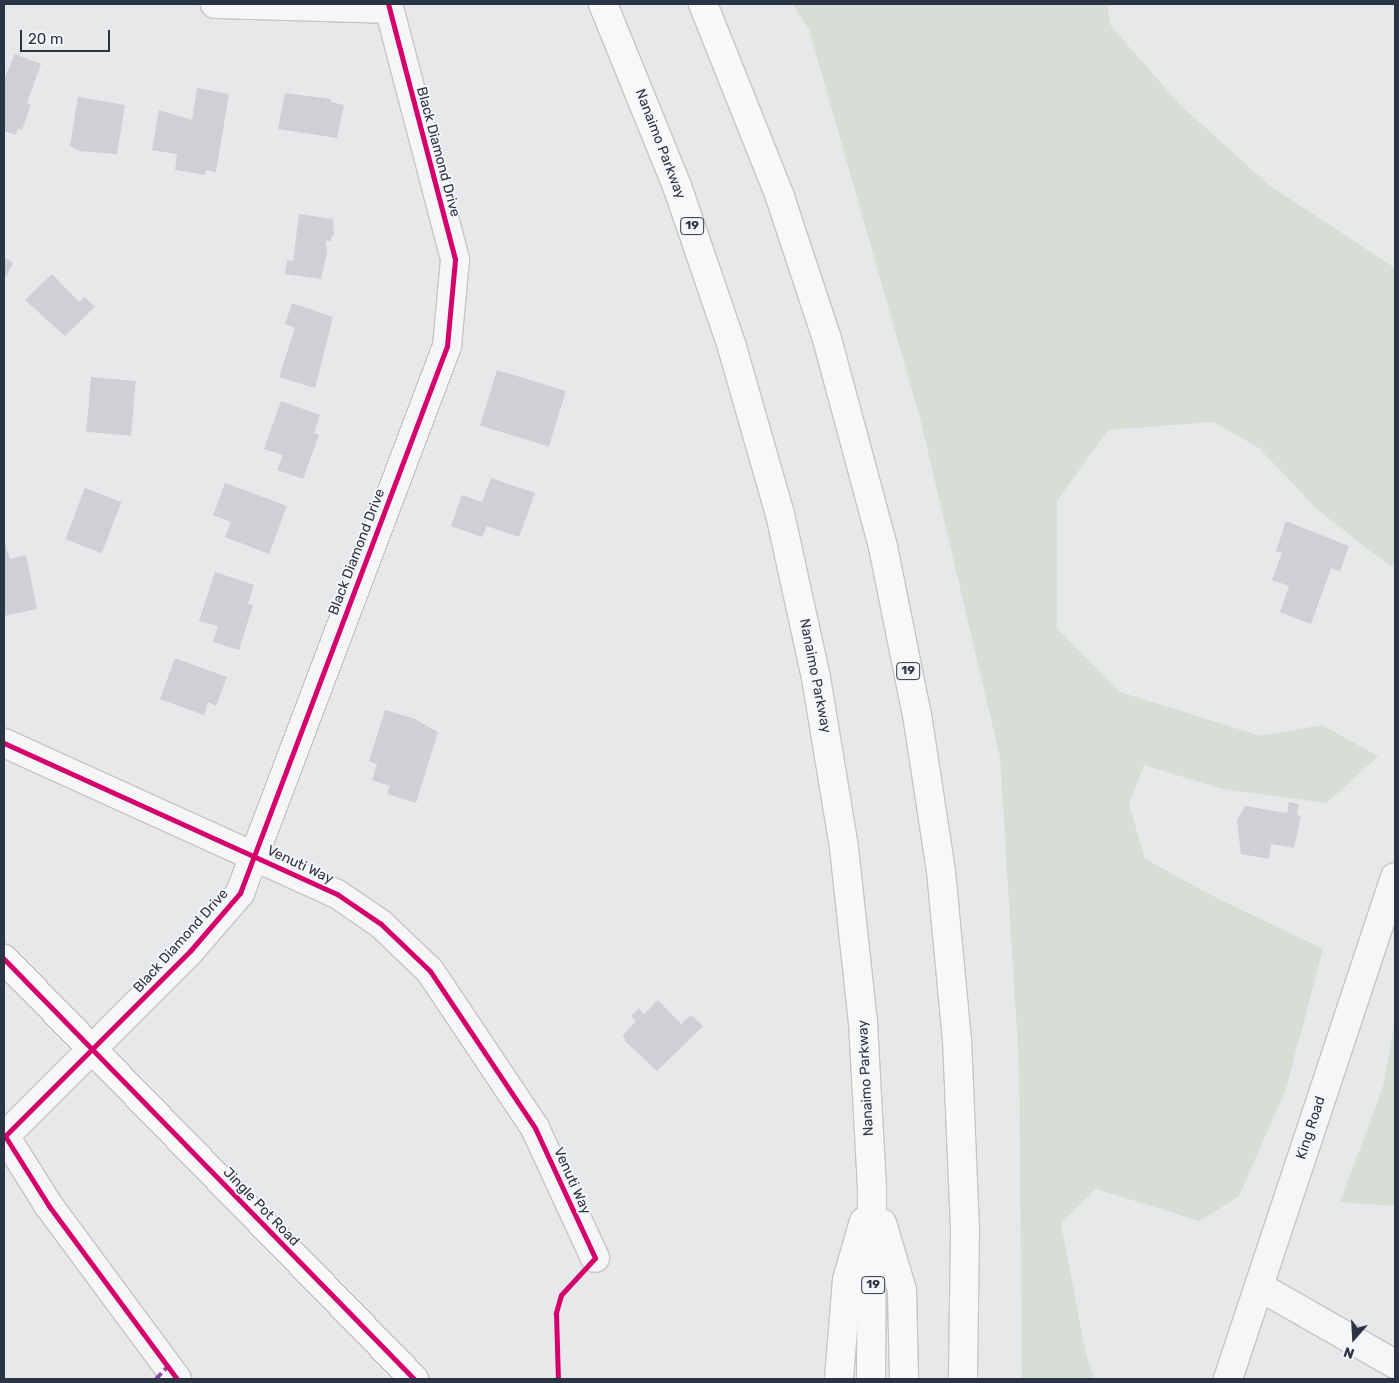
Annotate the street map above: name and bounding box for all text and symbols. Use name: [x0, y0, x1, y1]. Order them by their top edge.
scale bar: [22, 20, 112, 52]
text: 20 m: [28, 30, 63, 48]
street label: Black Diamond Drive: [413, 85, 463, 219]
street label: Nanaimo Parkway: [631, 87, 689, 201]
road number: 19: [680, 217, 704, 236]
street label: Black Diamond Drive: [325, 486, 389, 618]
street label: Nanaimo Parkway: [796, 617, 834, 735]
road number: 19: [896, 661, 920, 680]
street label: Venuti Way: [264, 842, 336, 888]
street label: Black Diamond Drive: [130, 886, 232, 996]
street label: Nanaimo Parkway: [855, 1019, 877, 1137]
street label: King Road: [1293, 1094, 1329, 1162]
street label: Venuti Way: [550, 1145, 594, 1217]
street label: Jingle Pot Road: [219, 1164, 303, 1250]
road number: 19: [860, 1276, 886, 1294]
north arrow: [1329, 1313, 1379, 1363]
text: N: [1341, 1343, 1356, 1362]

